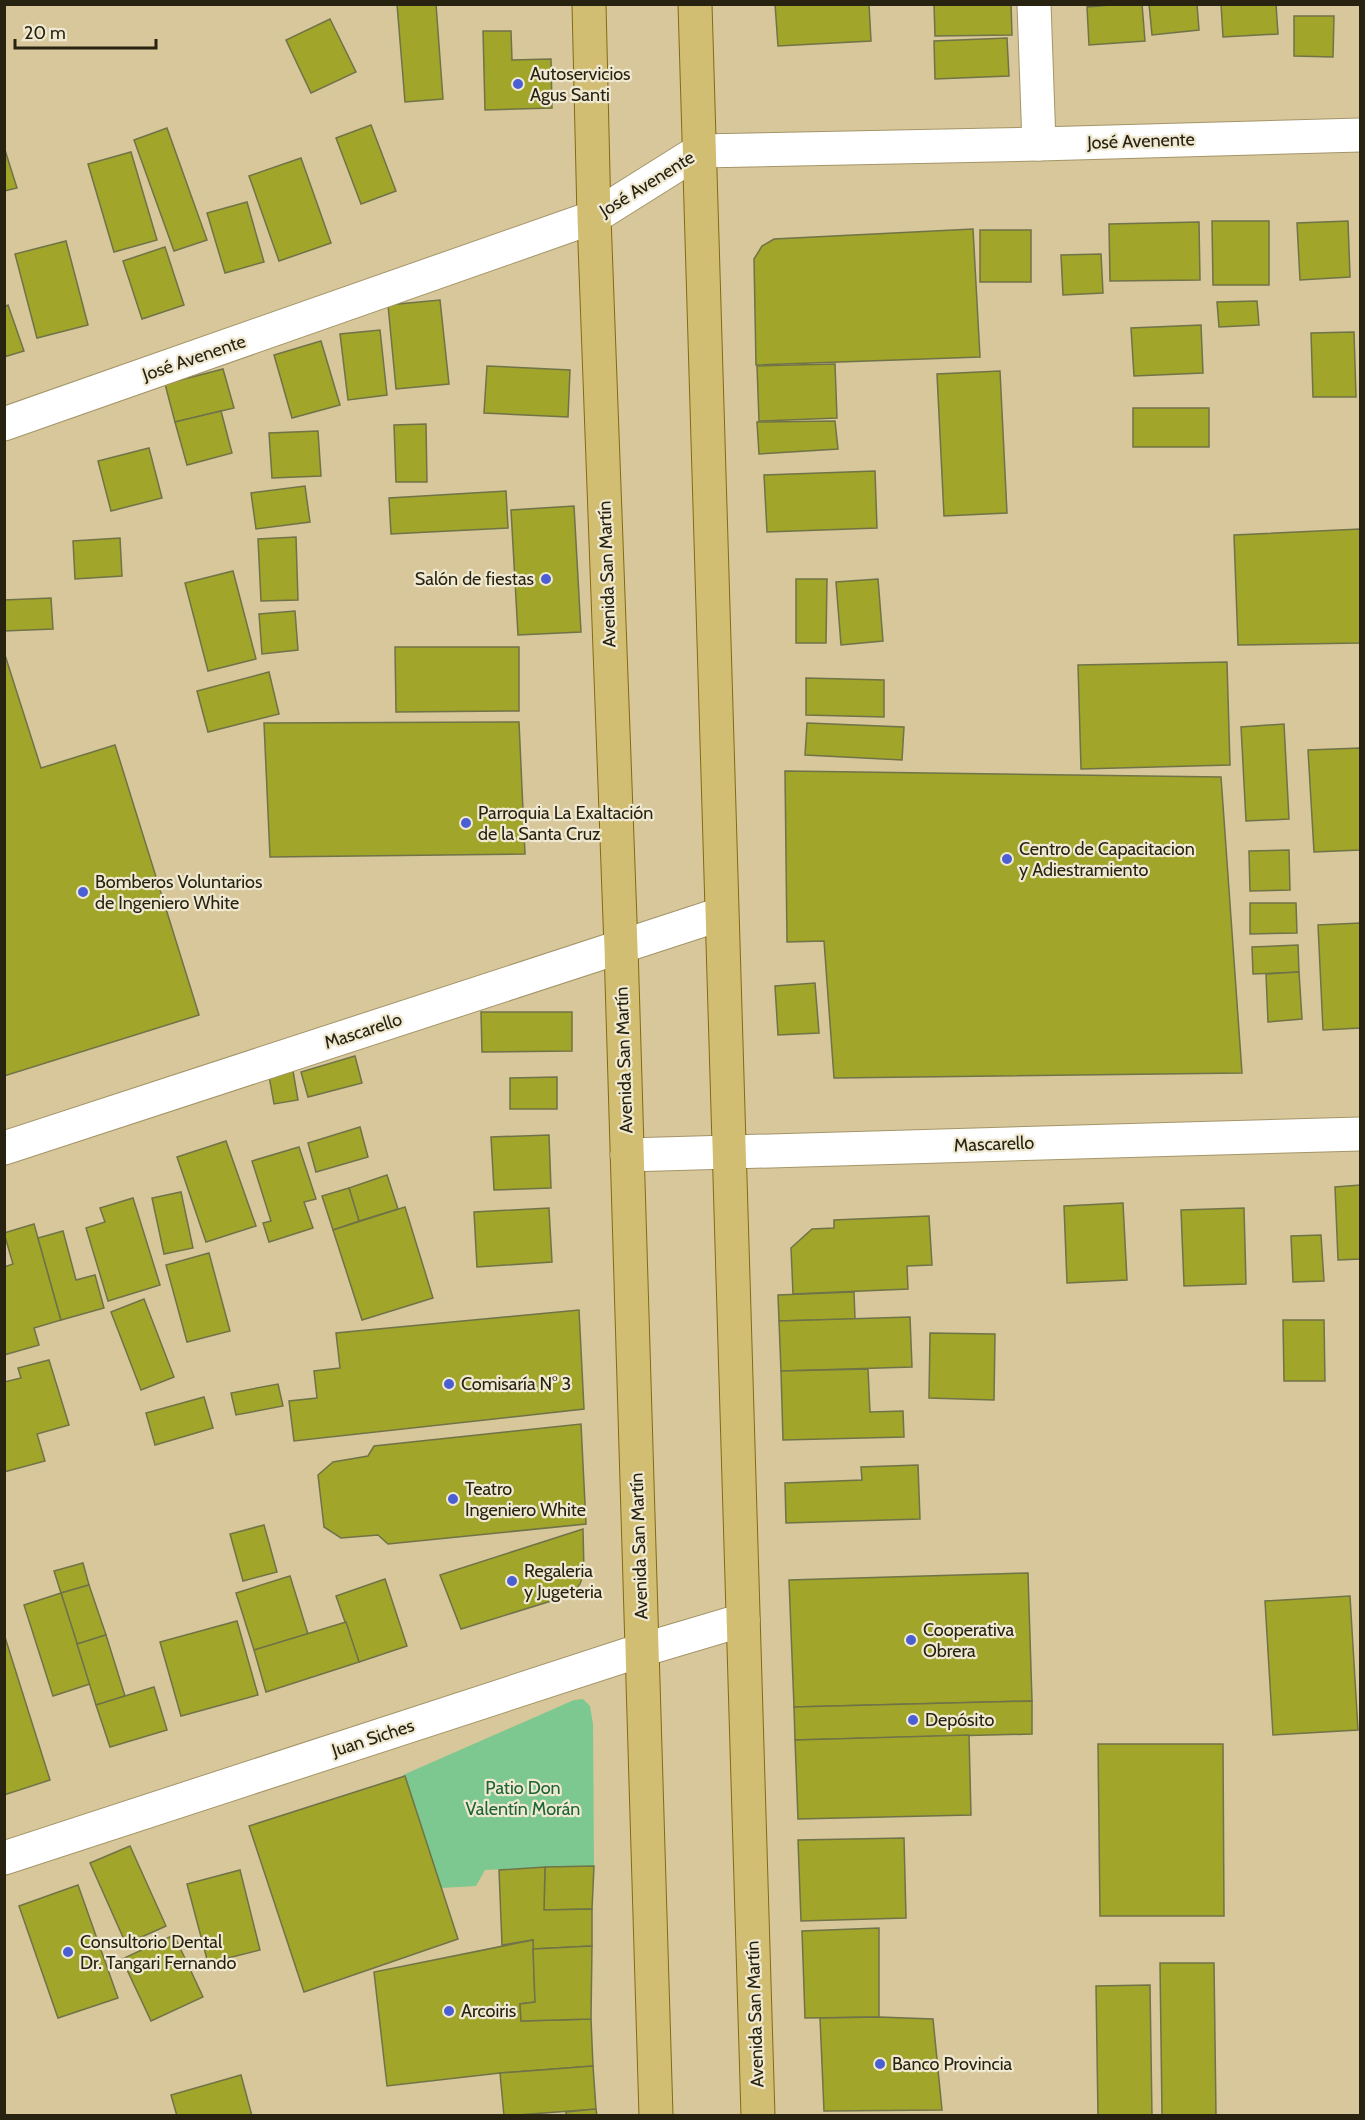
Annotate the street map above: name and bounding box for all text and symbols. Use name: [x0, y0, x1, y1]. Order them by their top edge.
scale bar: [15, 12, 156, 50]
text: 20 m: [24, 22, 66, 44]
place label: Autoservicios Agus Santi: [530, 63, 631, 106]
marker: Autoservicios Agus Santi: [511, 77, 525, 91]
street label: José Avenente: [1086, 128, 1195, 154]
street label: José Avenente: [595, 146, 699, 222]
street label: José Avenente: [139, 330, 249, 386]
street label: Avenida San Martín: [593, 500, 621, 648]
place label: Salón de fiestas: [415, 568, 534, 590]
marker: Salón de fiestas: [539, 572, 553, 586]
place label: Parroquia La Exaltación de la Santa Cruz: [478, 802, 653, 845]
marker: Parroquia La Exaltación de la Santa Cruz: [459, 816, 473, 830]
place label: Centro de Capacitacion y Adiestramiento: [1019, 838, 1195, 881]
marker: Centro de Capacitacion y Adiestramiento: [1000, 852, 1014, 866]
place label: Bomberos Voluntarios de Ingeniero White: [95, 871, 262, 914]
marker: Bomberos Voluntarios de Ingeniero White: [76, 885, 90, 899]
street label: Avenida San Martín: [610, 986, 638, 1134]
street label: Mascarello: [321, 1008, 405, 1054]
street label: Mascarello: [953, 1132, 1035, 1156]
place label: Comisaría N° 3: [461, 1373, 571, 1395]
marker: Comisaría N° 3: [442, 1377, 456, 1391]
street label: Avenida San Martín: [625, 1472, 653, 1620]
place label: Teatro Ingeniero White: [465, 1478, 586, 1521]
marker: Teatro Ingeniero White: [446, 1492, 460, 1506]
place label: Regaleria y Jugeteria: [524, 1560, 603, 1603]
marker: Regaleria y Jugeteria: [505, 1574, 519, 1588]
place label: Cooperativa Obrera: [923, 1619, 1015, 1662]
marker: Cooperativa Obrera: [904, 1633, 918, 1647]
place label: Depósito: [925, 1709, 994, 1731]
marker: Depósito: [906, 1713, 920, 1727]
street label: Juan Siches: [328, 1714, 417, 1762]
park label: Patio Don Valentín Morán: [466, 1777, 580, 1820]
place label: Consultorio Dental Dr. Tangari Fernando: [80, 1931, 237, 1974]
street label: Avenida San Martín: [741, 1940, 769, 2088]
marker: Consultorio Dental Dr. Tangari Fernando: [61, 1945, 75, 1959]
place label: Arcoiris: [461, 2000, 516, 2022]
marker: Arcoiris: [442, 2004, 456, 2018]
place label: Banco Provincia: [892, 2053, 1013, 2075]
marker: Banco Provincia: [873, 2057, 887, 2071]

